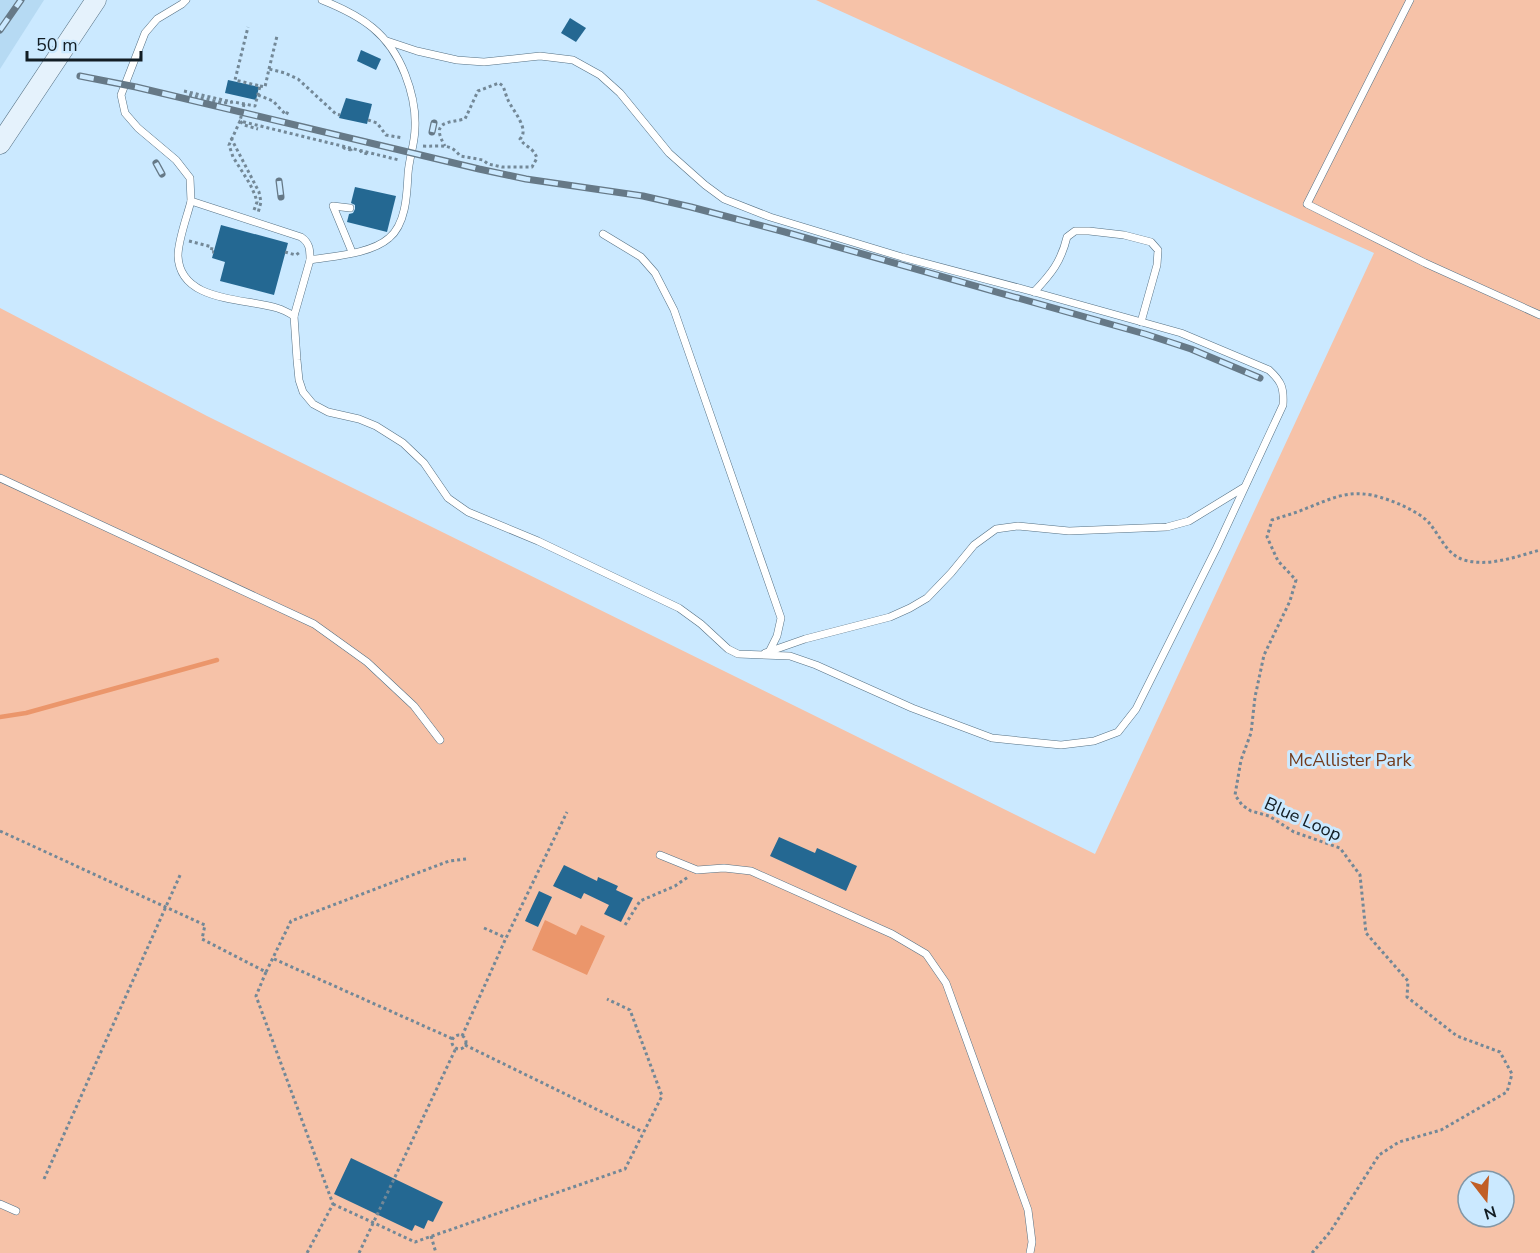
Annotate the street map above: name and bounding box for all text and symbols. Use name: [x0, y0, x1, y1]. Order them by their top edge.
scale bar: [27, 24, 141, 62]
text: 50 m: [36, 33, 78, 57]
park label: McAllister Park: [1288, 748, 1413, 772]
street label: Blue Loop: [1261, 791, 1345, 847]
north arrow: [1456, 1169, 1516, 1229]
text: N: [1481, 1200, 1499, 1225]

